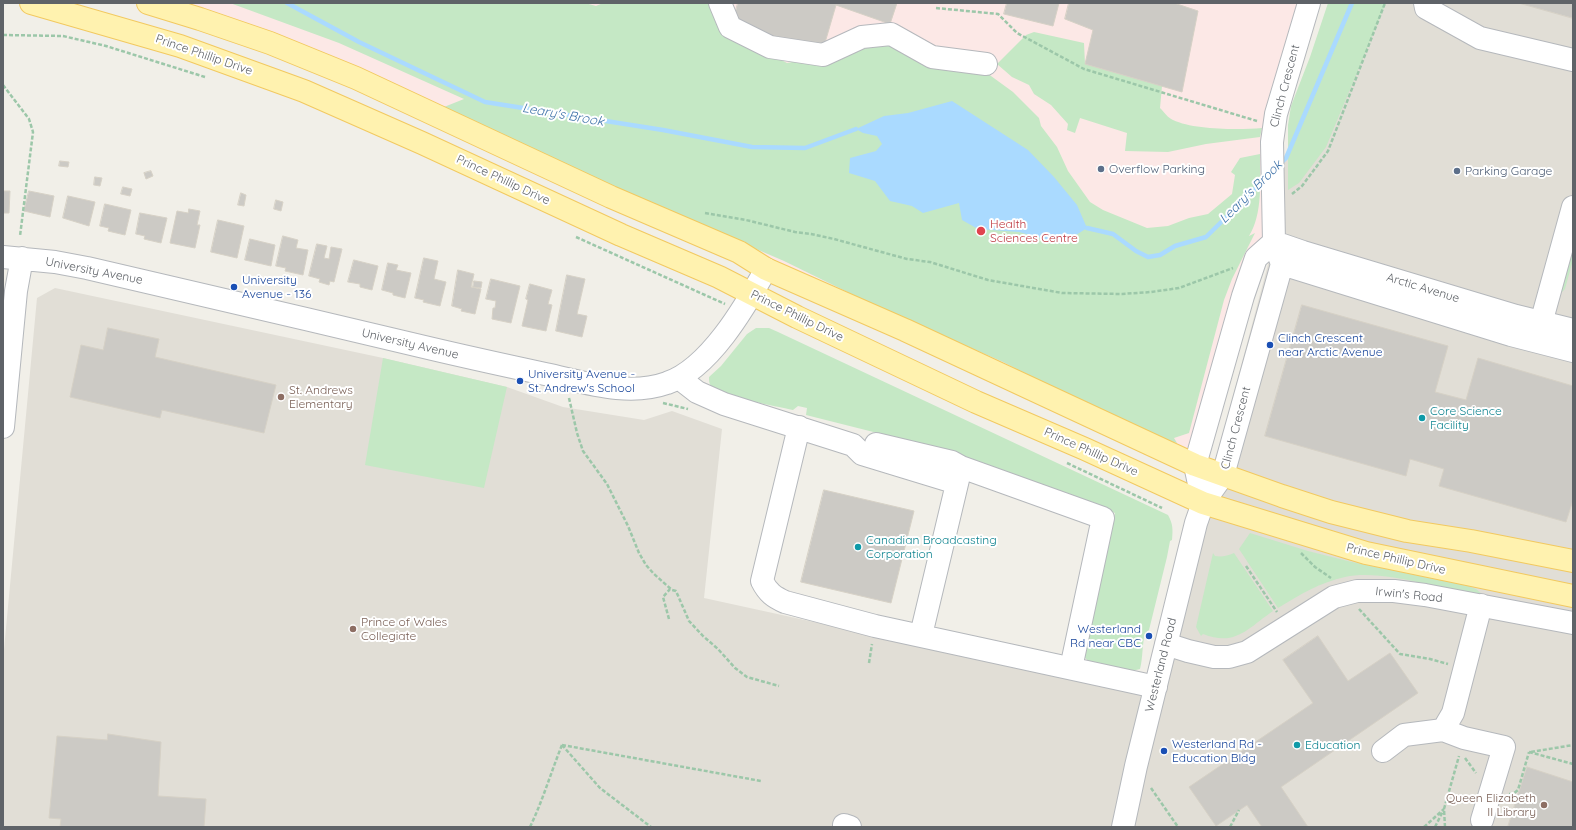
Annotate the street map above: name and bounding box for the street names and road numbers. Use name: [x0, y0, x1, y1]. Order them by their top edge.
street label: Prince Phillip Drive: [154, 32, 254, 78]
street label: Clinch Crescent: [1267, 43, 1303, 129]
street label: Prince Phillip Drive: [454, 152, 552, 208]
street label: University Avenue: [44, 254, 144, 288]
street label: Arctic Avenue: [1385, 270, 1461, 306]
street label: Prince Phillip Drive: [748, 287, 846, 345]
street label: University Avenue: [360, 326, 460, 362]
street label: Clinch Crescent: [1218, 385, 1254, 471]
street label: Prince Phillip Drive: [1042, 425, 1140, 479]
street label: Prince Phillip Drive: [1345, 541, 1447, 577]
street label: Irwin's Road: [1375, 584, 1443, 606]
street label: Westerland Road: [1142, 616, 1180, 714]

